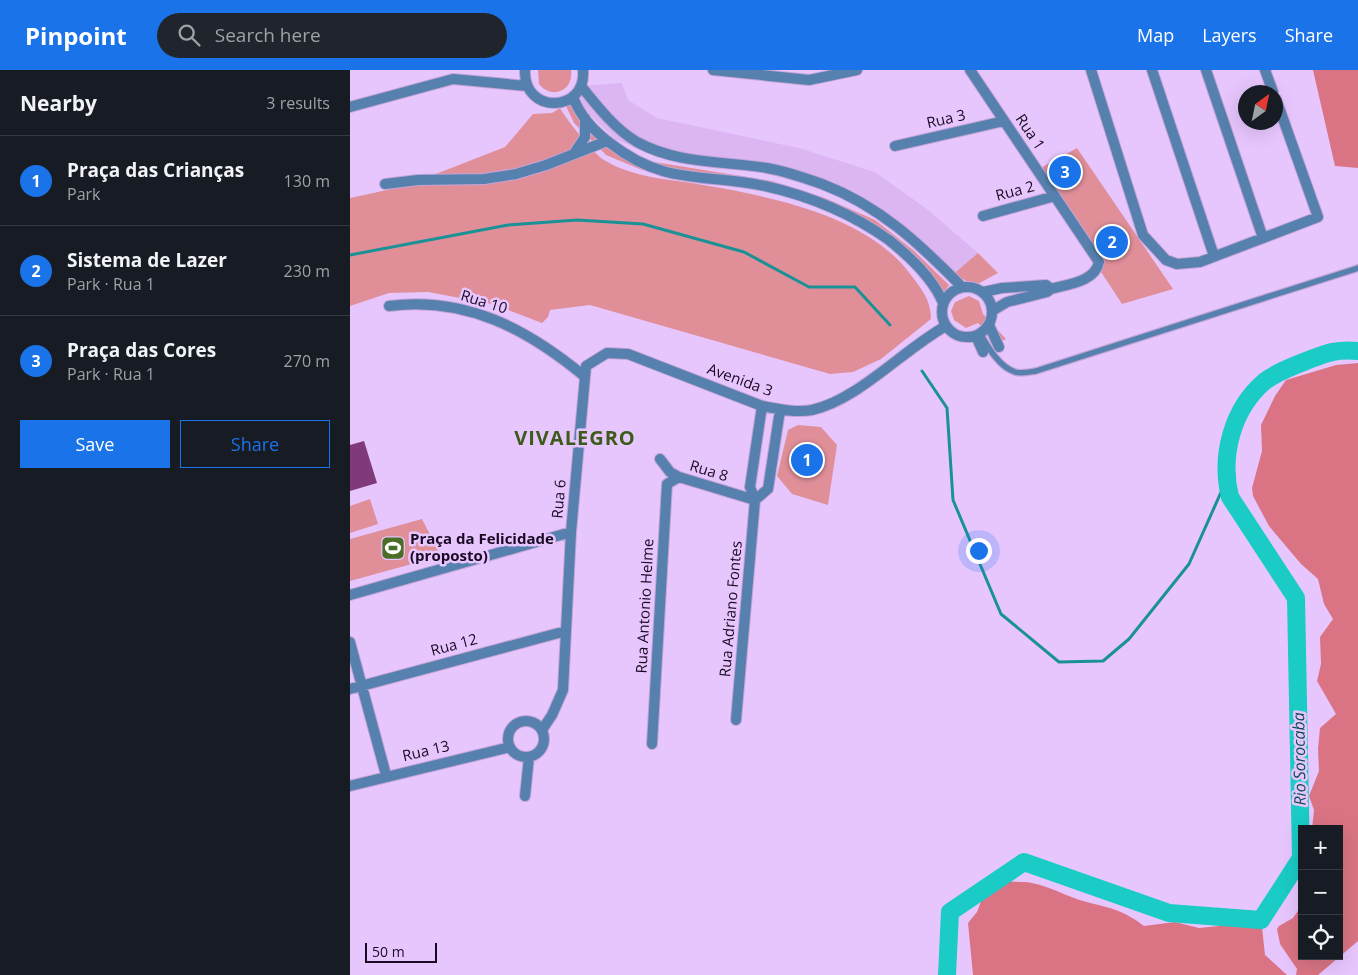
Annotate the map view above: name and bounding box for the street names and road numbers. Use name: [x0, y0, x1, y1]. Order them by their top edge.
street label: Rua 3: [924, 104, 967, 132]
street label: Rua 1: [1012, 110, 1050, 153]
street label: Rua 2: [993, 175, 1036, 205]
street label: Rua 10: [458, 284, 510, 318]
street label: Avenida 3: [705, 358, 776, 400]
street label: Rua 8: [688, 455, 731, 485]
street label: Rua 6: [546, 478, 570, 519]
street label: Rua Antonio Helme: [630, 538, 658, 674]
street label: Rua Adriano Fontes: [714, 540, 746, 678]
street label: Rua 12: [428, 628, 479, 660]
street label: Rua 13: [400, 735, 451, 765]

